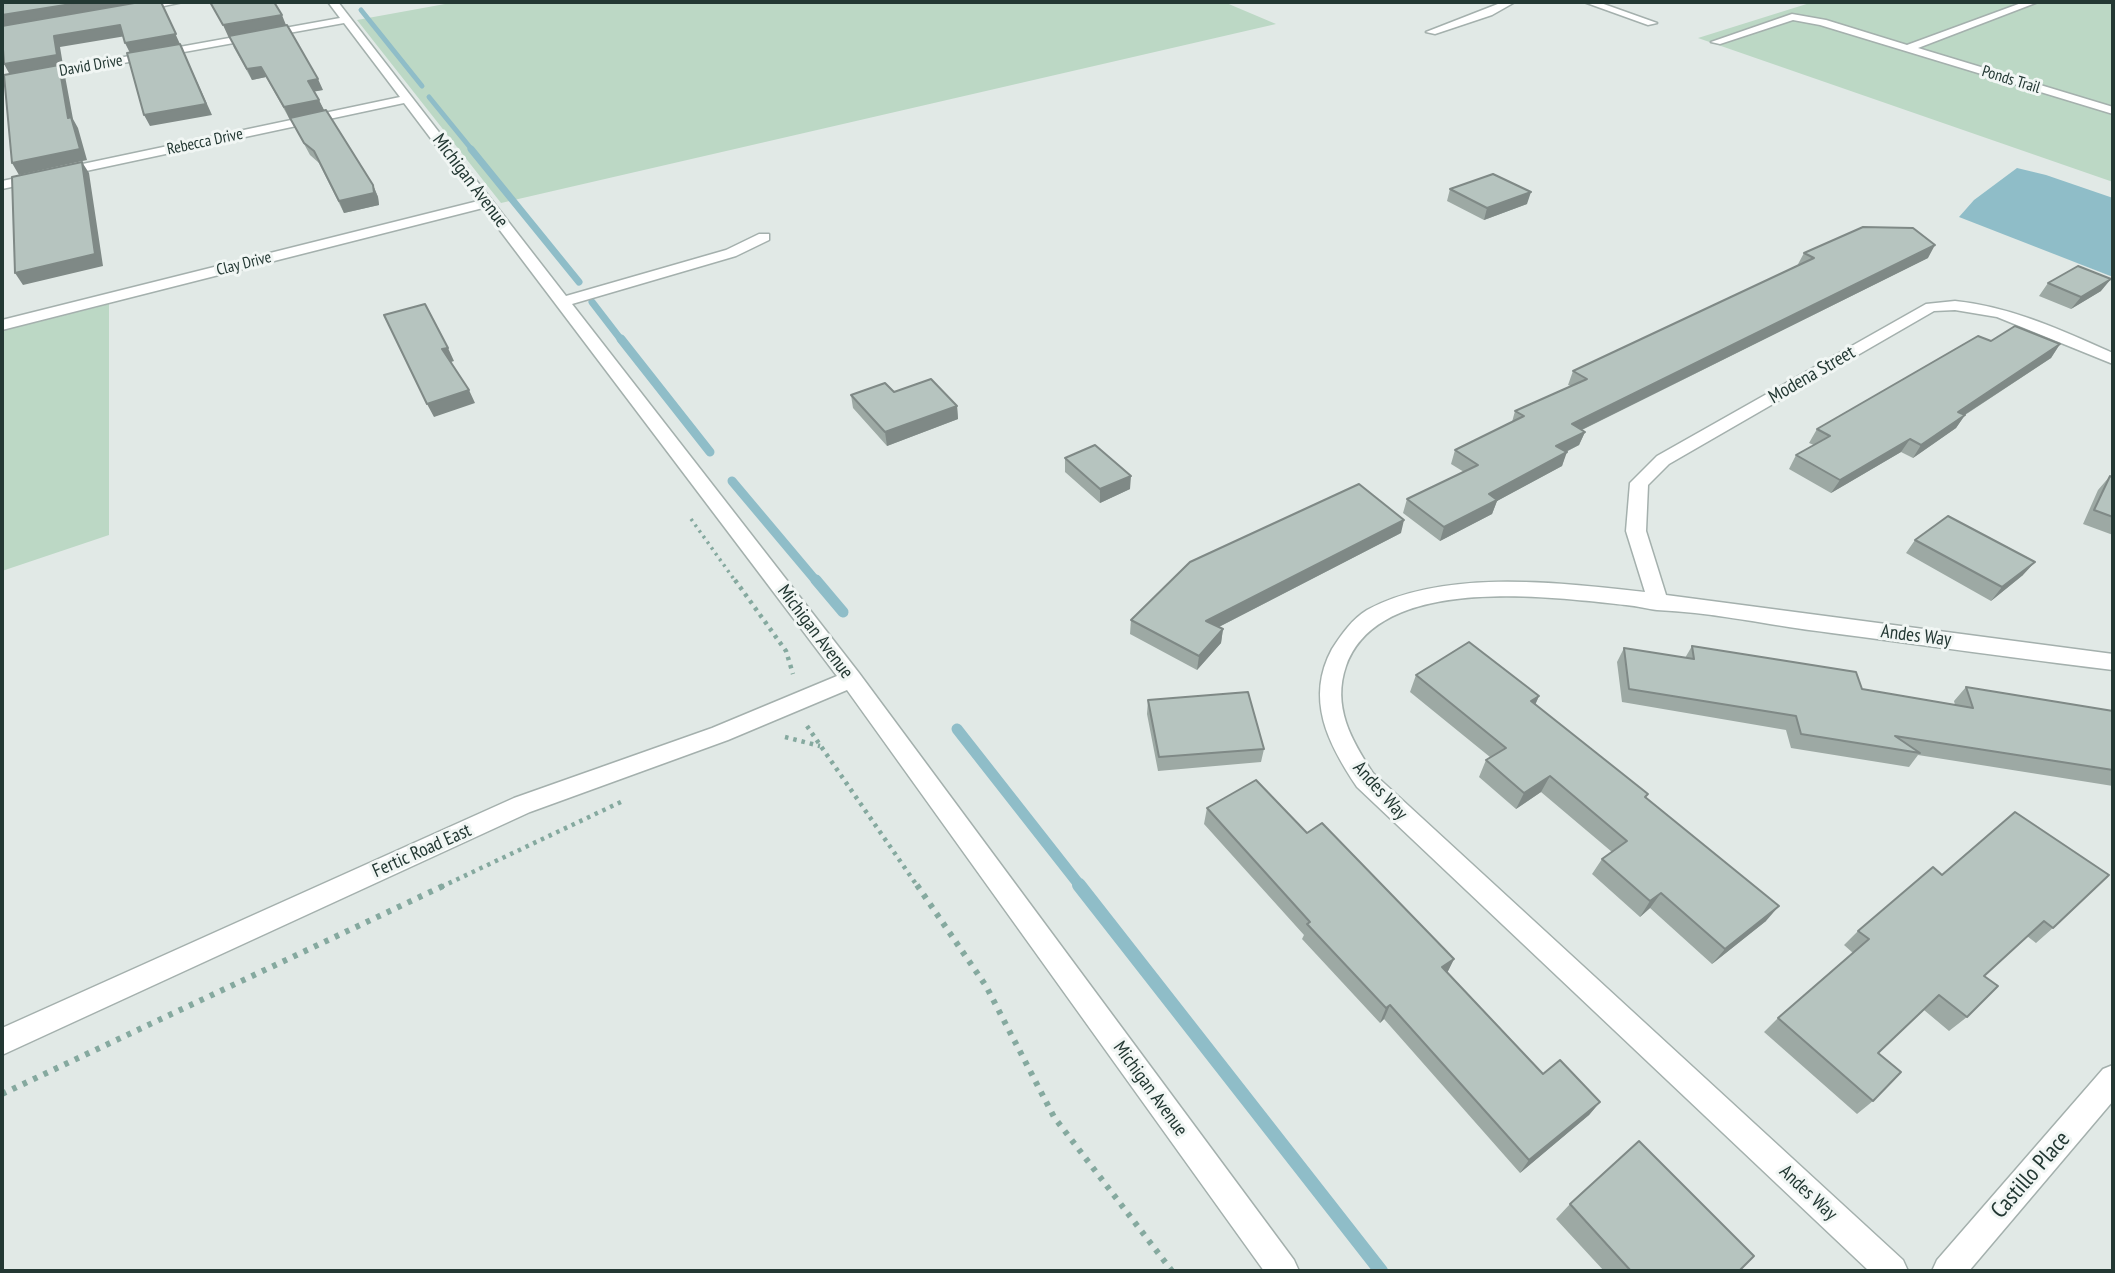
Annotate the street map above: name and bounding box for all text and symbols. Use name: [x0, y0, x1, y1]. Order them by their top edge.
street label: David Drive: [58, 51, 124, 81]
street label: Ponds Trail: [1979, 62, 2043, 98]
street label: Rebecca Drive: [165, 125, 245, 159]
street label: Michigan Avenue: [427, 130, 513, 232]
street label: Clay Drive: [215, 248, 273, 280]
street label: Modena Street: [1765, 341, 1859, 409]
street label: Michigan Avenue: [772, 581, 858, 683]
street label: Andes Way: [1880, 620, 1952, 652]
street label: Andes Way: [1348, 757, 1412, 825]
street label: Fertic Road East: [369, 819, 475, 883]
street label: Michigan Avenue: [1108, 1037, 1192, 1141]
street label: Castillo Place: [1986, 1126, 2076, 1224]
street label: Andes Way: [1774, 1161, 1842, 1225]

